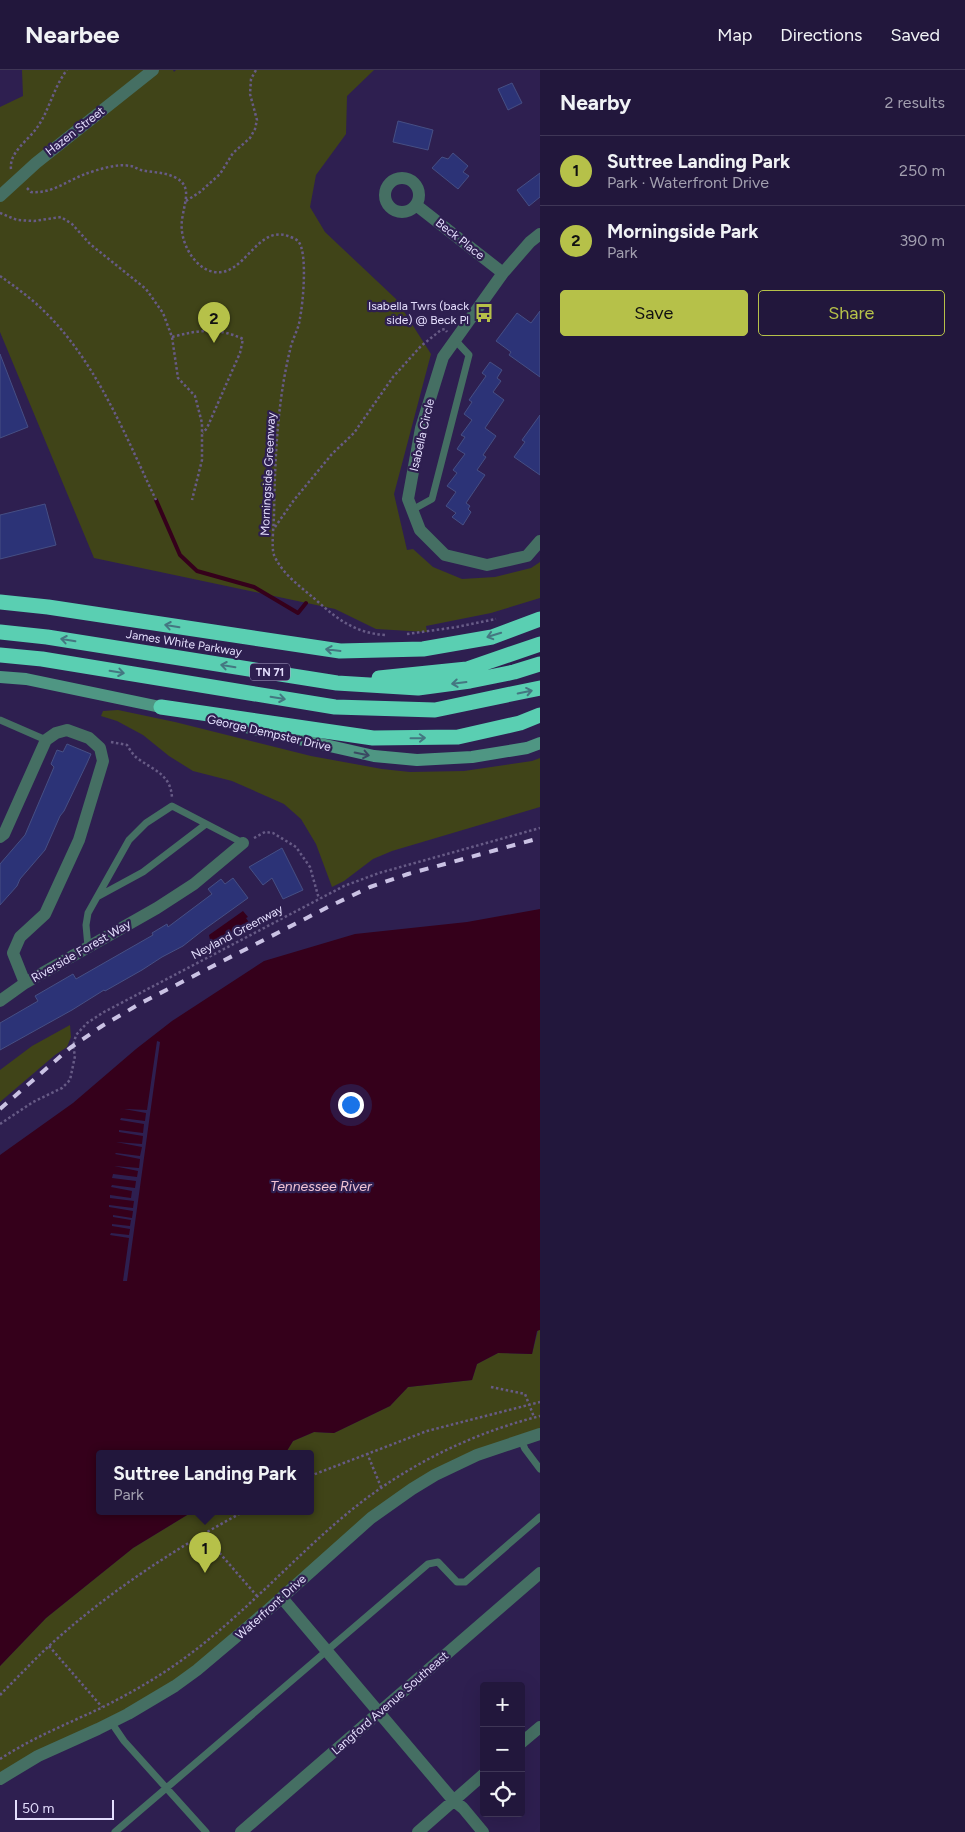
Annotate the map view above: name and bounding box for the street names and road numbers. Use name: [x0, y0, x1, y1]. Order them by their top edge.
street label: Hazen Street: [43, 103, 108, 158]
street label: Beck Place: [433, 216, 487, 263]
street label: Isabella Circle: [407, 397, 437, 473]
street label: Morningside Greenway: [258, 411, 278, 536]
street label: James White Parkway: [125, 627, 244, 659]
road number: TN 71: [250, 664, 290, 680]
street label: George Dempster Drive: [206, 712, 333, 754]
street label: Neyland Greenway: [189, 902, 286, 962]
street label: Riverside Forest Way: [29, 916, 134, 985]
street label: Waterfront Drive: [233, 1572, 309, 1642]
street label: Langford Avenue Southeast: [329, 1648, 452, 1758]

